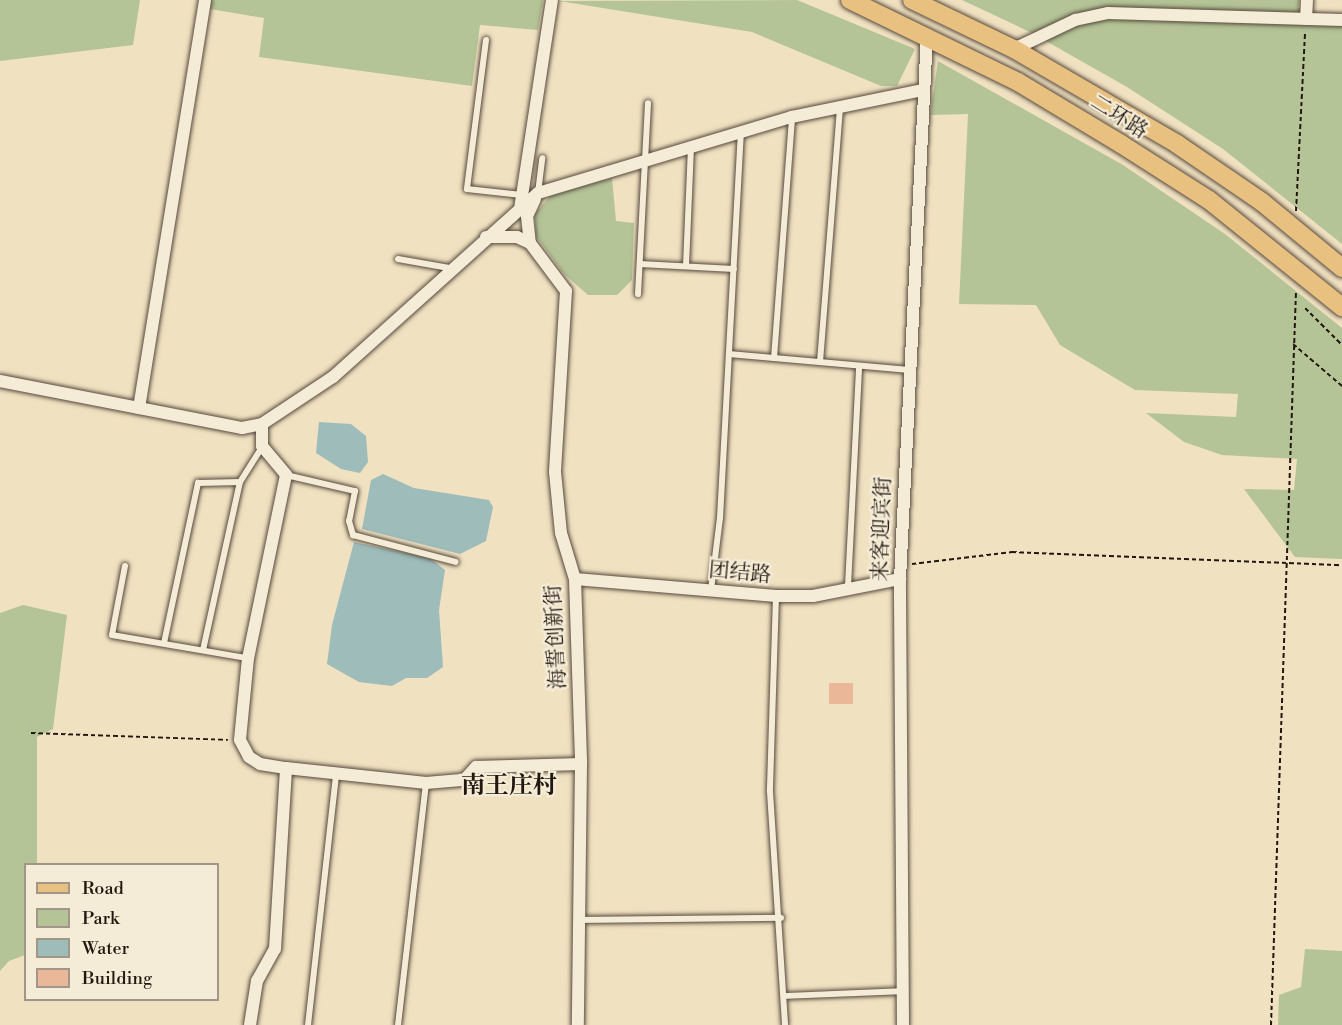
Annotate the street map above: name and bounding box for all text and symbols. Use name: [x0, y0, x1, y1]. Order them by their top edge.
street label: 二环路: [1086, 90, 1152, 144]
street label: 来客迎宾街: [868, 476, 896, 582]
street label: 团结路: [708, 558, 772, 588]
street label: 海誓创新街: [541, 584, 571, 690]
district label: 南王庄村: [461, 773, 557, 801]
legend: [24, 863, 219, 1001]
text: Road: [82, 877, 124, 900]
text: Park: [82, 907, 119, 930]
text: Water: [82, 937, 129, 960]
text: Building: [82, 967, 152, 990]

